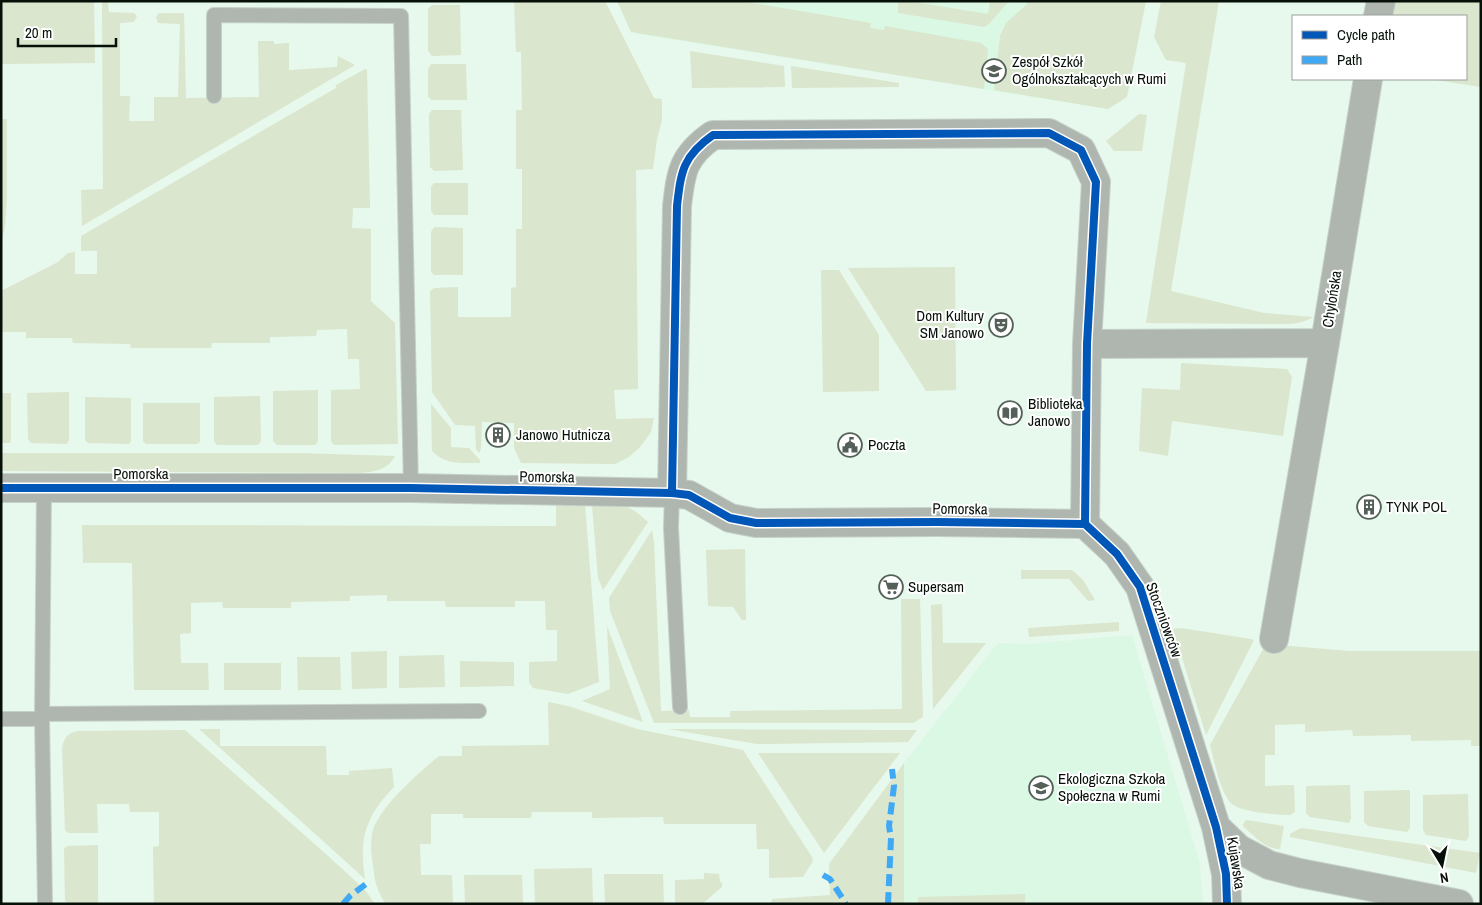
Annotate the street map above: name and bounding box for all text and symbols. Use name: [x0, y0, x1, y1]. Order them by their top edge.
scale bar: [18, 15, 115, 47]
legend: [1292, 15, 1467, 80]
text: 20 m: [25, 22, 52, 43]
text: Cycle path: [1337, 24, 1395, 45]
text: Path: [1337, 49, 1362, 70]
place label: Zespół Szkół Ogólnokształcących w Rumi: [1012, 51, 1167, 89]
school or university icon: Zespół Szkół Ogólnokształcących w Rumi: [981, 58, 1007, 84]
street label: Chylońska: [1317, 269, 1346, 329]
place label: Dom Kultury SM Janowo: [916, 305, 985, 343]
theatre icon: Dom Kultury SM Janowo: [988, 312, 1014, 338]
place label: Biblioteka Janowo: [1028, 393, 1083, 431]
library icon: Biblioteka Janowo: [997, 400, 1023, 426]
building icon: Janowo Hutnicza: [485, 422, 511, 448]
place label: Janowo Hutnicza: [516, 424, 611, 445]
public building icon: Poczta: [837, 432, 863, 458]
place label: Poczta: [868, 434, 906, 455]
street label: Pomorska: [113, 463, 169, 484]
street label: Pomorska: [519, 466, 575, 487]
building icon: TYNK POL: [1356, 494, 1382, 520]
place label: TYNK POL: [1386, 496, 1447, 517]
street label: Pomorska: [932, 498, 988, 519]
supermarket icon: Supersam: [878, 574, 904, 600]
place label: Supersam: [908, 576, 964, 597]
street label: Stoczniowców: [1141, 579, 1188, 660]
place label: Ekologiczna Szkoła Społeczna w Rumi: [1058, 768, 1166, 806]
school or university icon: Ekologiczna Szkoła Społeczna w Rumi: [1028, 775, 1054, 801]
street label: Kujawska: [1222, 835, 1251, 891]
north arrow: [1417, 840, 1467, 890]
text: N: [1439, 868, 1450, 887]

